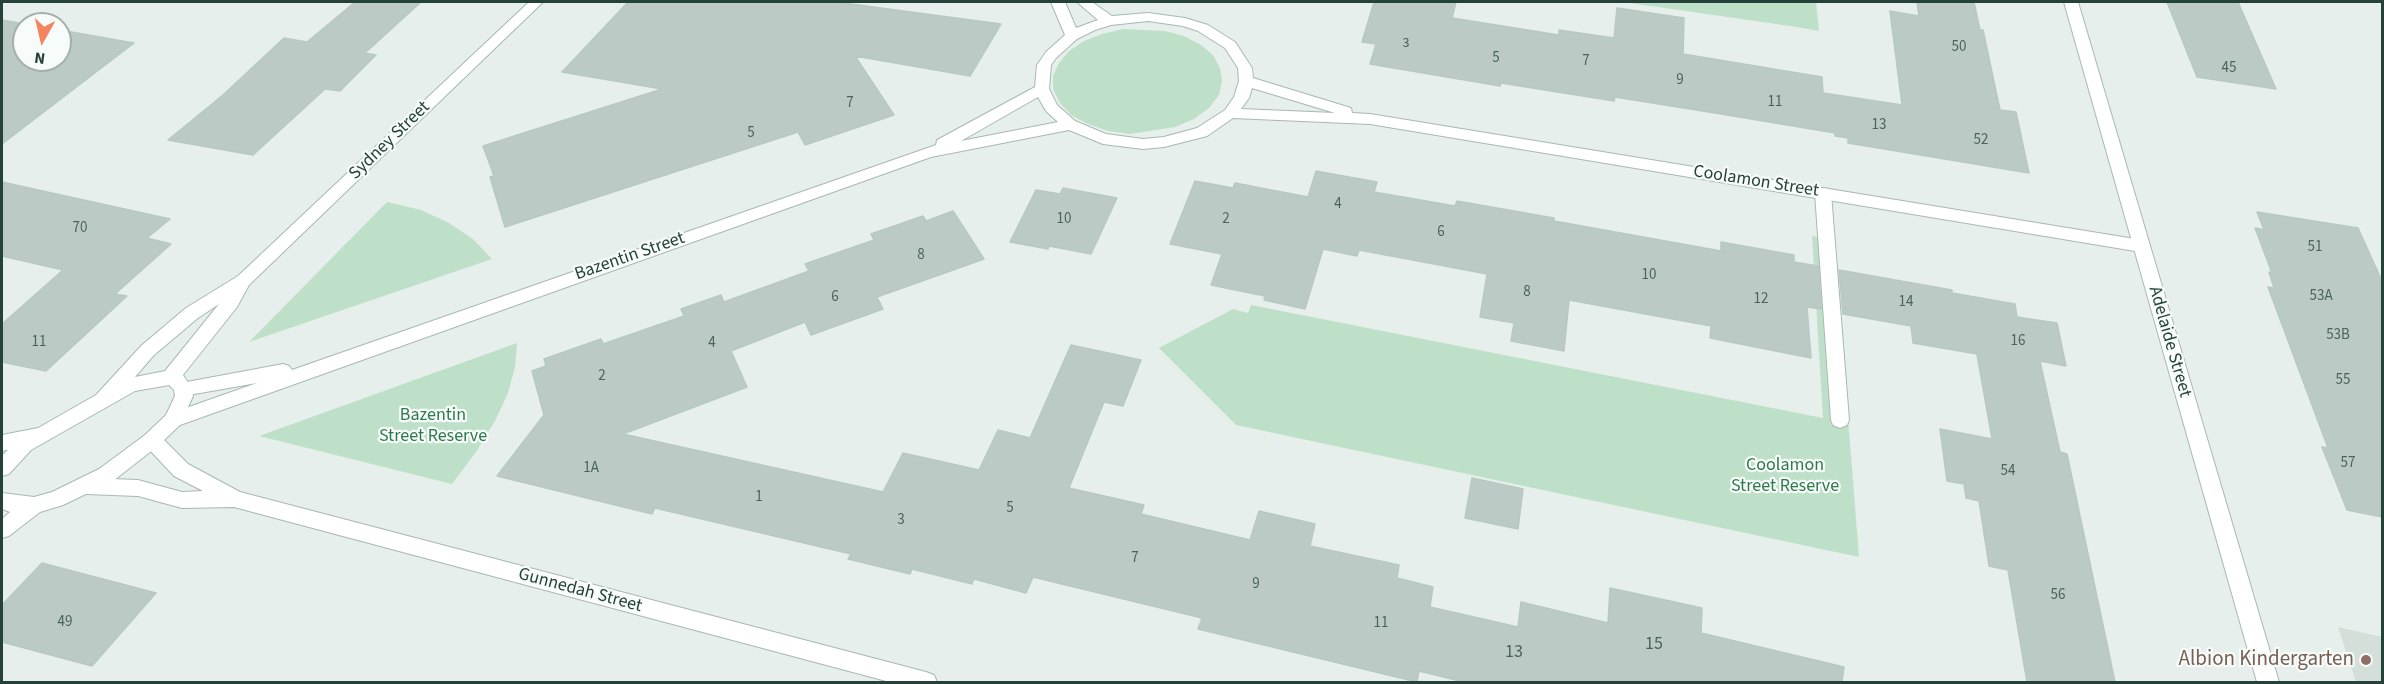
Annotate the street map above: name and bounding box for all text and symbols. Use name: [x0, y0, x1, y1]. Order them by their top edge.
north arrow: [12, 12, 72, 72]
house number: 3: [1403, 36, 1409, 52]
house number: 50: [1952, 39, 1966, 57]
text: N: [33, 46, 47, 69]
house number: 5: [1492, 50, 1500, 68]
house number: 7: [1582, 53, 1590, 71]
house number: 45: [2222, 60, 2236, 78]
house number: 9: [1676, 72, 1684, 90]
house number: 11: [1768, 94, 1782, 112]
house number: 7: [846, 95, 854, 113]
street label: Sydney Street: [345, 97, 435, 185]
house number: 13: [1872, 117, 1886, 135]
house number: 5: [747, 125, 755, 143]
house number: 52: [1974, 132, 1988, 150]
street label: Coolamon Street: [1692, 161, 1820, 203]
house number: 4: [1334, 196, 1342, 214]
house number: 10: [1057, 211, 1071, 229]
house number: 2: [1222, 211, 1230, 229]
house number: 70: [73, 220, 87, 238]
house number: 6: [1437, 224, 1445, 242]
street label: Bazentin Street: [572, 228, 688, 286]
house number: 51: [2308, 239, 2322, 257]
house number: 8: [917, 247, 925, 265]
house number: 10: [1642, 267, 1656, 285]
house number: 8: [1523, 284, 1531, 302]
street label: Adelaide Street: [2143, 284, 2195, 400]
house number: 53A: [2309, 288, 2333, 306]
house number: 6: [831, 289, 839, 307]
house number: 12: [1754, 291, 1768, 309]
house number: 14: [1899, 294, 1913, 312]
house number: 53B: [2326, 327, 2350, 345]
house number: 16: [2011, 333, 2025, 351]
house number: 11: [32, 334, 46, 352]
house number: 4: [708, 335, 716, 353]
house number: 2: [598, 368, 606, 386]
house number: 55: [2336, 372, 2350, 390]
park label: Bazentin Street Reserve: [379, 405, 487, 448]
park label: Coolamon Street Reserve: [1731, 455, 1839, 498]
house number: 57: [2341, 455, 2355, 473]
house number: 1A: [583, 460, 599, 478]
house number: 54: [2001, 463, 2015, 481]
house number: 1: [755, 489, 763, 507]
house number: 5: [1006, 500, 1014, 518]
house number: 3: [897, 512, 905, 530]
house number: 7: [1131, 550, 1139, 568]
street label: Gunnedah Street: [516, 564, 644, 618]
house number: 9: [1252, 576, 1260, 594]
house number: 56: [2051, 587, 2065, 605]
house number: 49: [58, 614, 72, 632]
house number: 11: [1374, 615, 1388, 633]
house number: 15: [1645, 634, 1663, 656]
house number: 13: [1505, 642, 1523, 664]
place label: Albion Kindergarten: [2179, 647, 2354, 673]
marker: Albion Kindergarten: [2359, 653, 2373, 667]

